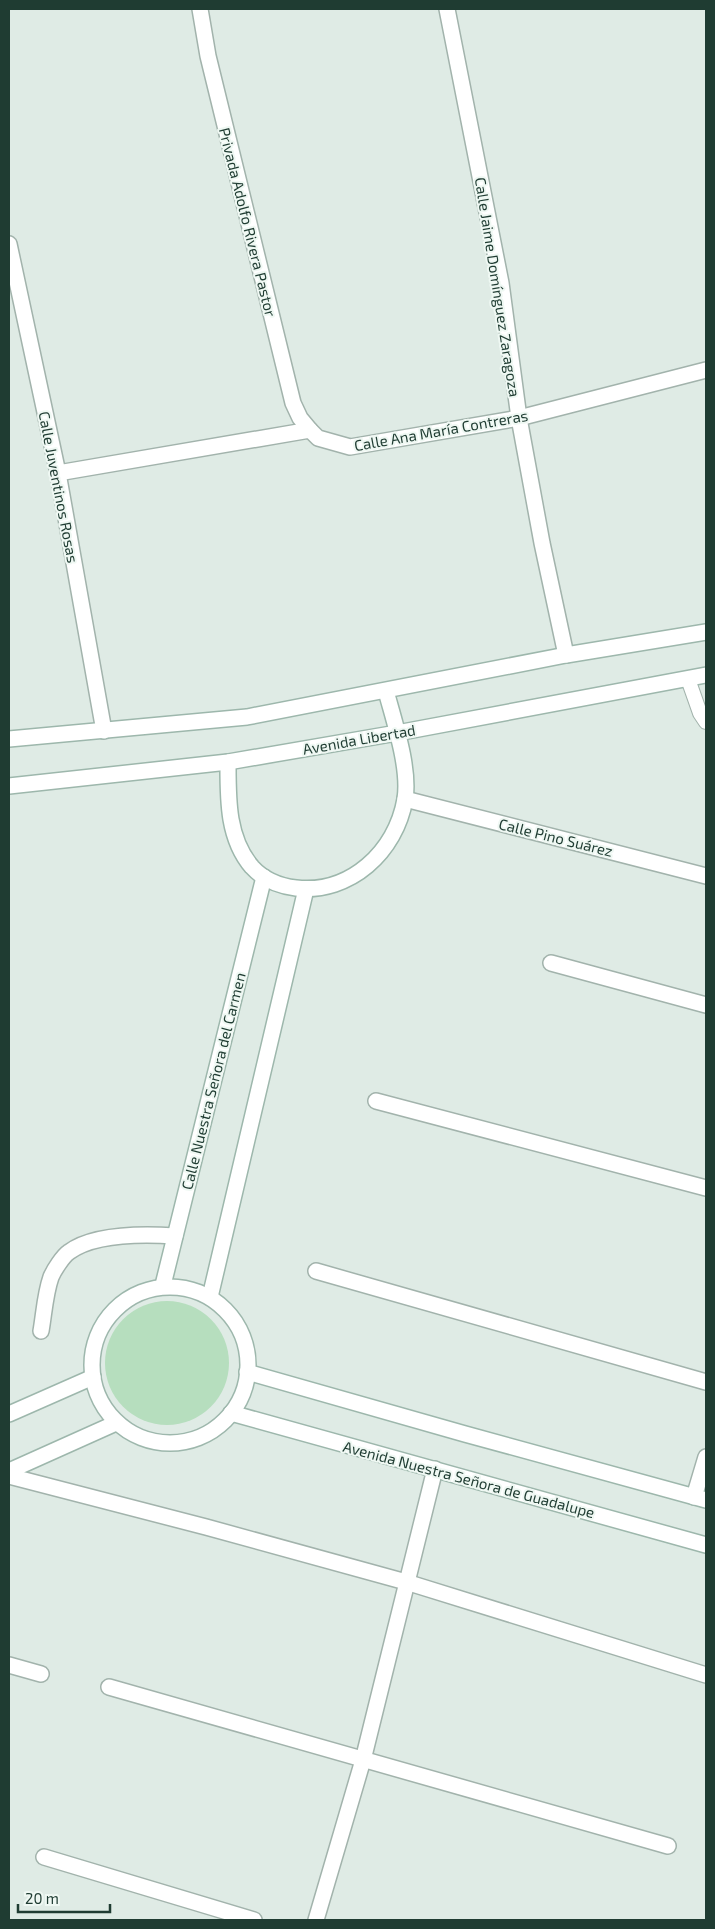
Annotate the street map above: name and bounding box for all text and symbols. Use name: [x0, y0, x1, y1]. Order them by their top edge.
street label: Privada Adolfo Rivera Pastor: [216, 126, 280, 318]
street label: Calle Jaime Domínguez Zaragoza: [472, 176, 524, 398]
street label: Calle Ana María Contreras: [353, 406, 529, 454]
street label: Calle Juventinos Rosas: [35, 410, 83, 564]
street label: Avenida Libertad: [301, 720, 417, 758]
street label: Calle Pino Suárez: [497, 814, 615, 860]
street label: Calle Nuestra Señora del Carmen: [177, 970, 249, 1192]
street label: Avenida Nuestra Señora de Guadalupe: [341, 1437, 597, 1521]
scale bar: [18, 1882, 110, 1914]
text: 20 m: [25, 1889, 59, 1907]

